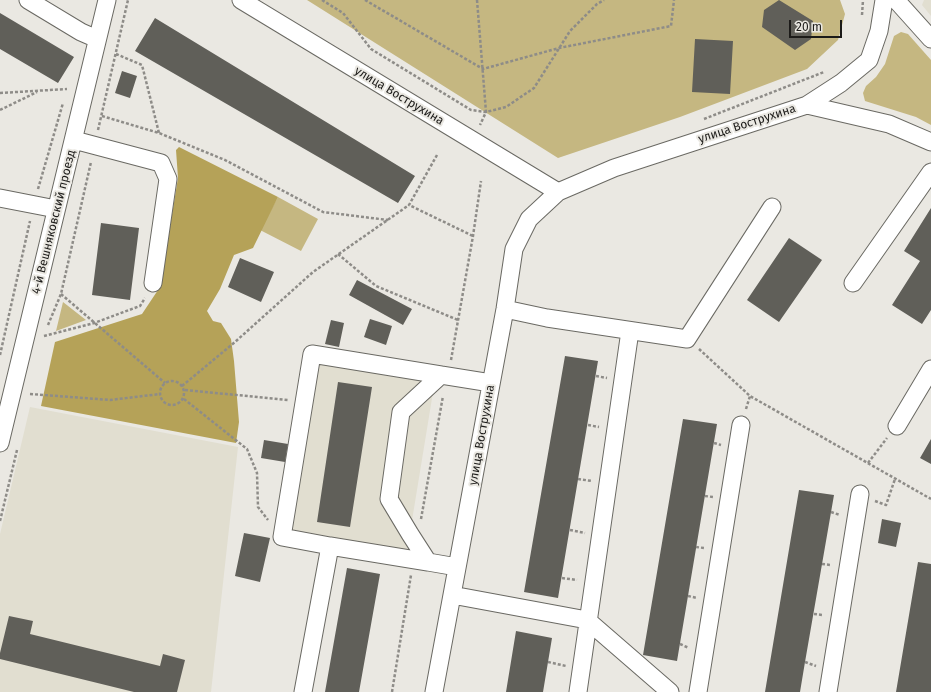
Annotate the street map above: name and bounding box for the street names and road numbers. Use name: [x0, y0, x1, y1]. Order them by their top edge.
street label: улица Вострухина: [352, 64, 446, 128]
street label: улица Вострухина: [696, 101, 798, 147]
street label: 4-й Вешняковский проезд: [29, 148, 79, 296]
street label: улица Вострухина: [466, 384, 498, 486]

